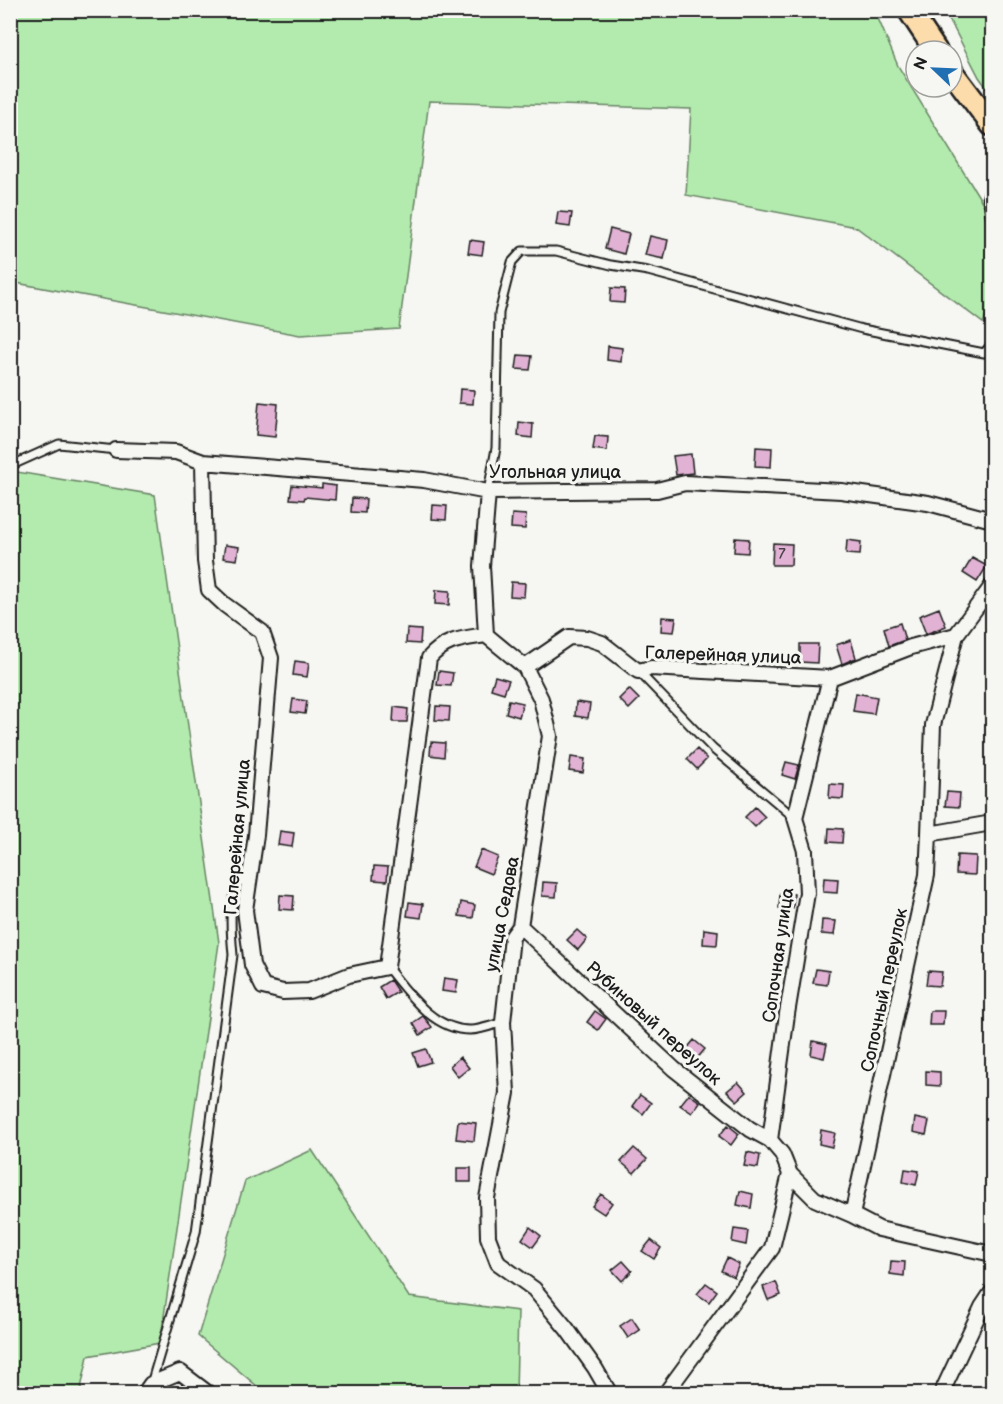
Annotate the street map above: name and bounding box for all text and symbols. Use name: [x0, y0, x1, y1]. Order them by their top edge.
north arrow: [904, 39, 964, 99]
text: N: [910, 54, 933, 73]
street label: Угольная улица: [489, 462, 621, 483]
house number: 7: [778, 545, 786, 564]
street label: Галерейная улица: [644, 642, 802, 669]
street label: Галерейная улица: [220, 758, 255, 916]
street label: улица Седова: [481, 854, 524, 974]
street label: Сопочная улица: [759, 886, 798, 1024]
street label: Сопочный переулок: [857, 906, 912, 1074]
street label: Рубиновый переулок: [582, 957, 726, 1090]

